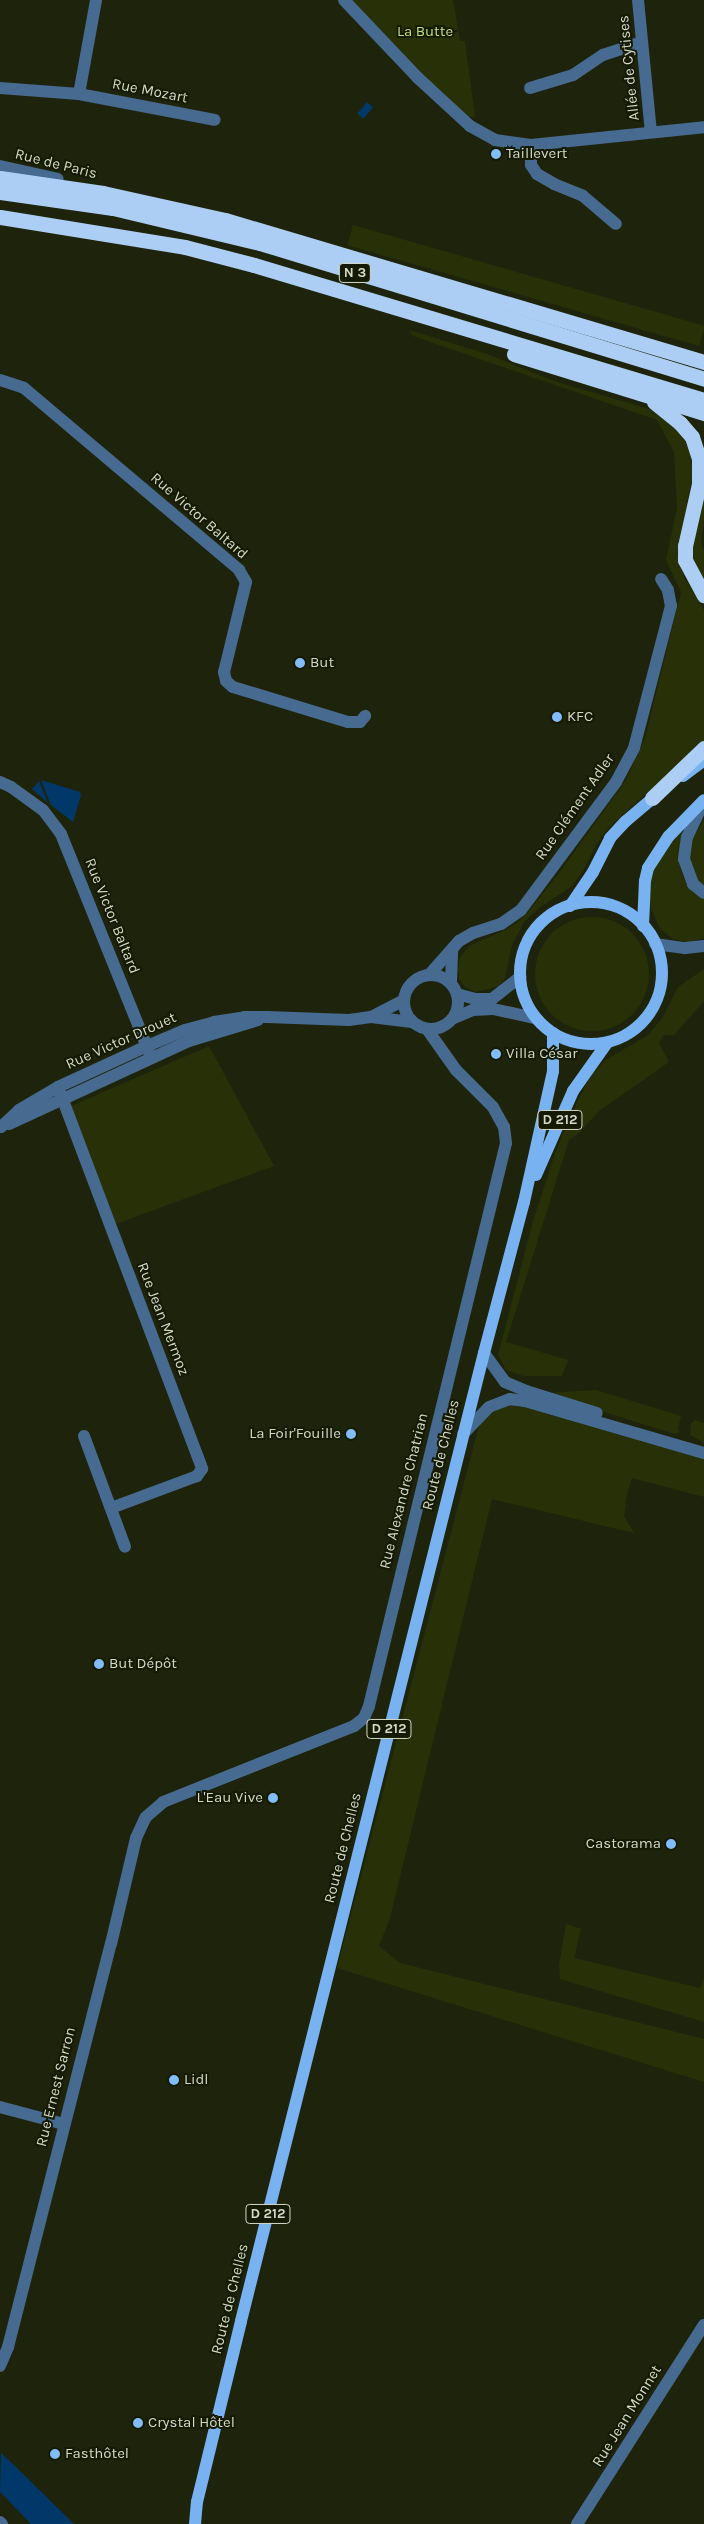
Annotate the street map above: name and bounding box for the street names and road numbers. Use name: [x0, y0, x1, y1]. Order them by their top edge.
street label: Allée de Cytises: [615, 14, 643, 122]
street label: Rue Mozart: [111, 75, 189, 107]
street label: Rue de Paris: [13, 145, 99, 183]
road number: N 3: [339, 262, 371, 284]
street label: Rue Victor Baltard: [147, 469, 251, 563]
street label: Rue Clément Adler: [532, 750, 618, 864]
street label: Rue Victor Baltard: [81, 856, 143, 976]
street label: Rue Victor Drouet: [63, 1009, 179, 1073]
road number: D 212: [536, 1108, 584, 1132]
street label: Rue Jean Mermoz: [133, 1260, 193, 1378]
street label: Route de Chelles: [419, 1398, 463, 1512]
street label: Rue Alexandre Chatrian: [376, 1411, 432, 1571]
road number: D 212: [365, 1718, 413, 1740]
street label: Route de Chelles: [321, 1791, 365, 1905]
street label: Rue Ernest Sarron: [32, 2025, 80, 2149]
road number: D 212: [244, 2202, 292, 2226]
street label: Route de Chelles: [208, 2242, 252, 2356]
street label: Rue Jean Monnet: [588, 2362, 666, 2470]

